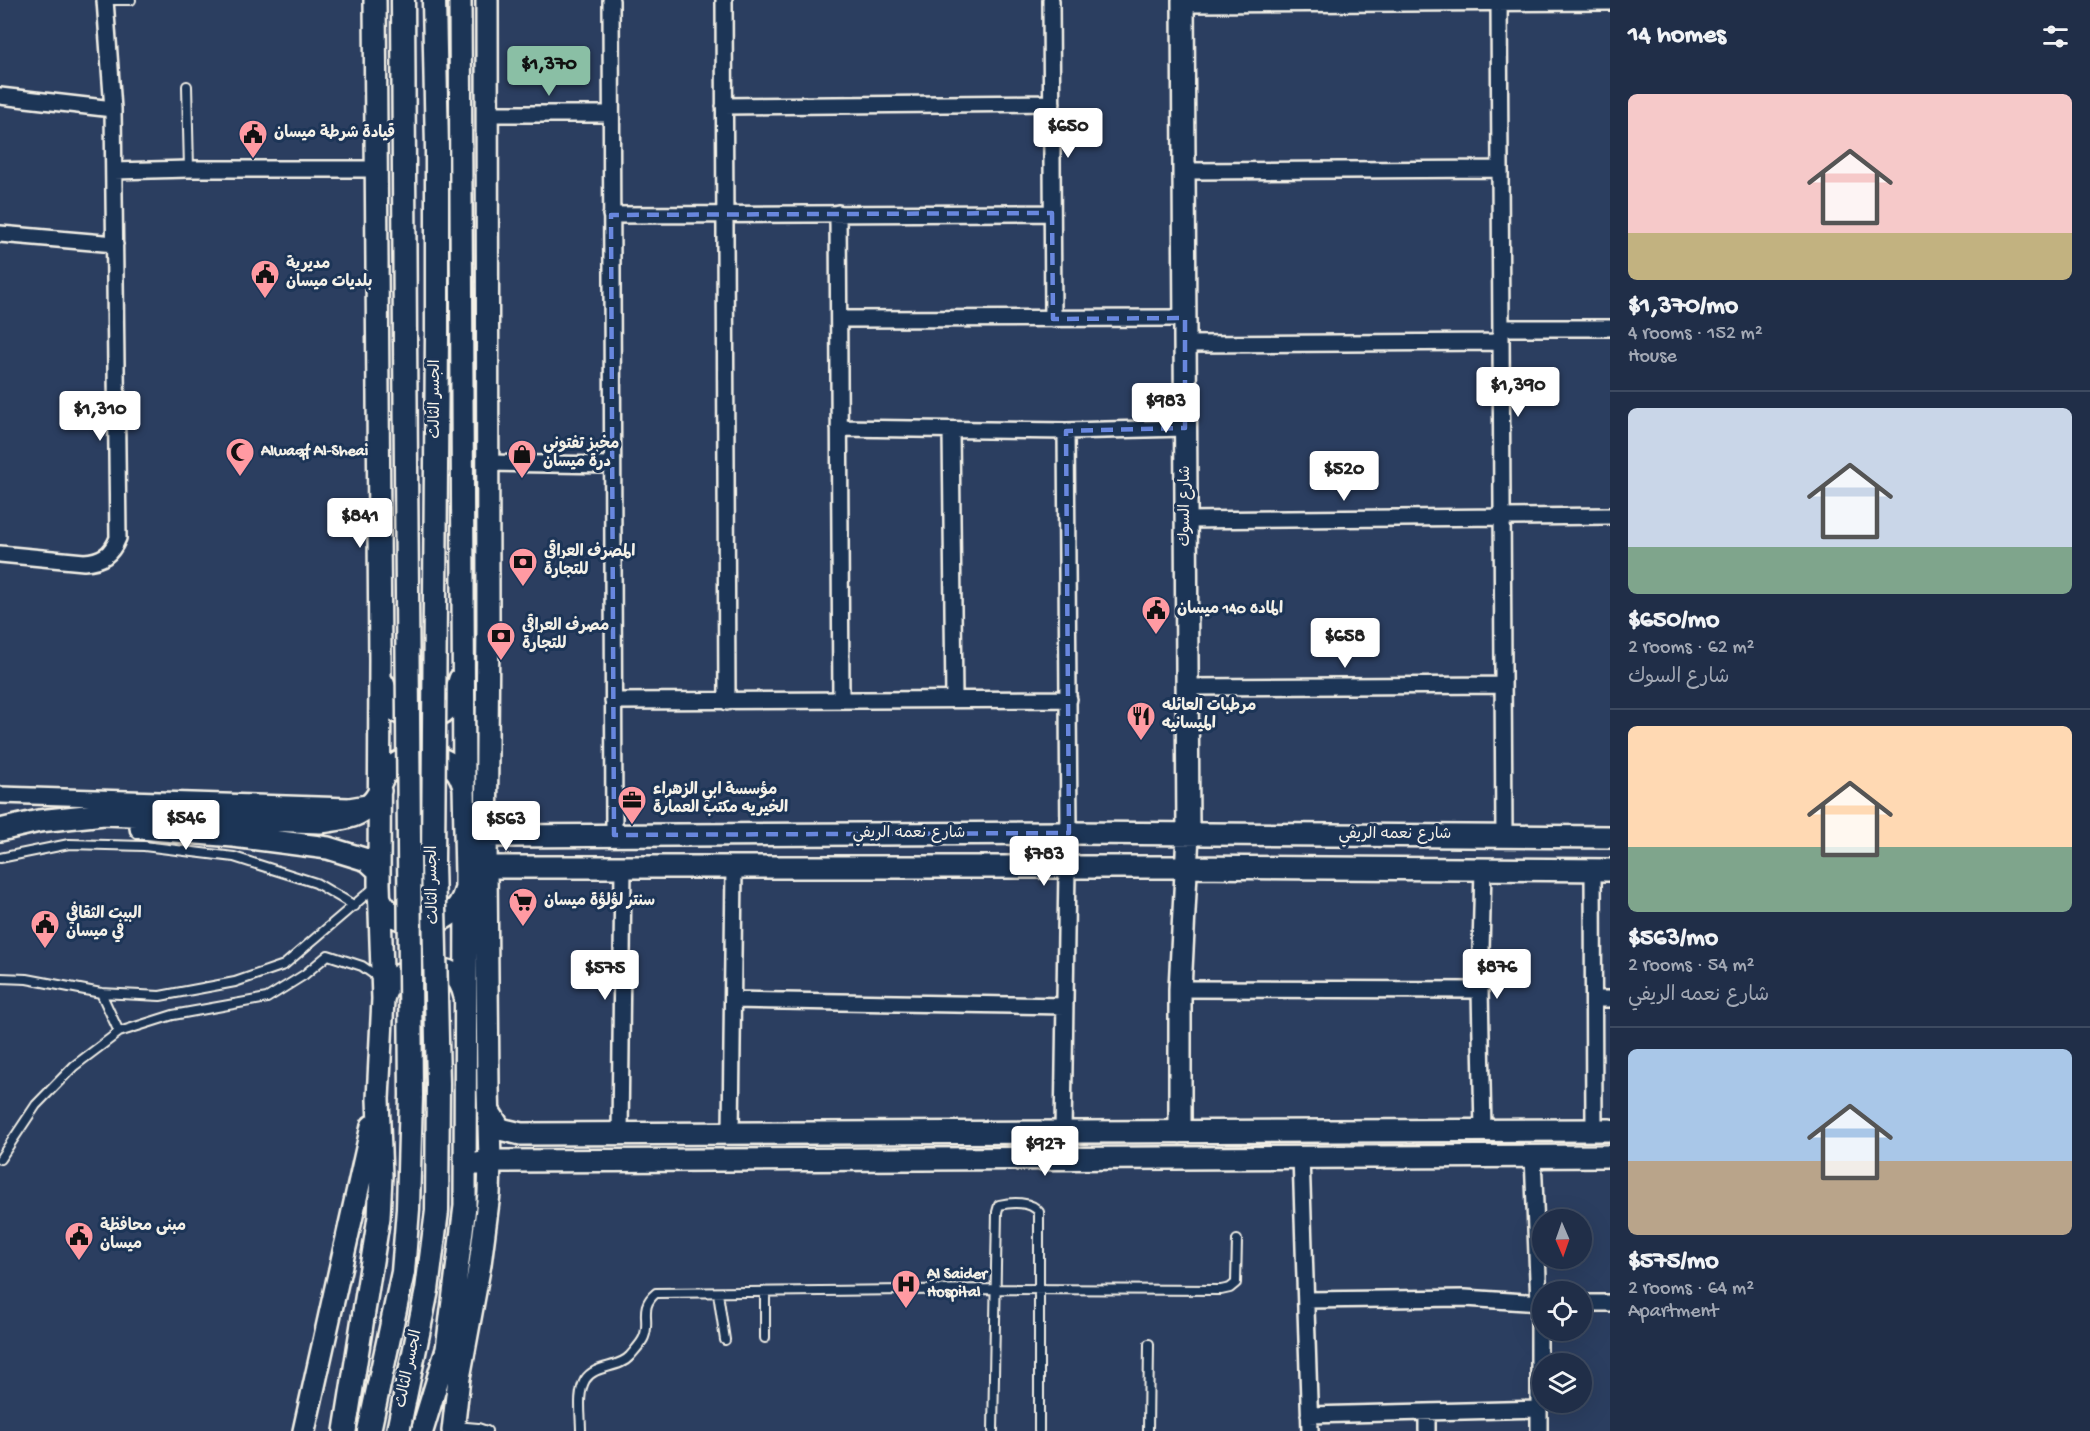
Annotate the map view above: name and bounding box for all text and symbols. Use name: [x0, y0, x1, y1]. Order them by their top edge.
icon: filters: [2039, 20, 2072, 53]
text: 14 homes: [1628, 21, 1726, 52]
pin: $1,370: [500, 46, 598, 97]
text: $1,370: [521, 54, 577, 77]
pin: $650: [1032, 108, 1104, 159]
text: $650: [1048, 116, 1089, 139]
public building icon: قيادة شرطة ميسان: [237, 118, 269, 160]
place label: قيادة شرطة ميسان: [274, 123, 395, 144]
icon: home: [1796, 133, 1904, 241]
place label: مديرية بلديات ميسان: [286, 255, 372, 293]
public building icon: مديرية بلديات ميسان: [249, 258, 281, 300]
text: $1,370/mo: [1628, 292, 1738, 323]
text: 4 rooms · 152 m²: [1628, 323, 1763, 346]
text: House: [1628, 346, 1677, 369]
street label: الجسر الثالث: [427, 359, 446, 439]
pin: $1,390: [1469, 367, 1567, 418]
text: $1,390: [1490, 375, 1546, 398]
pin: $983: [1130, 383, 1202, 434]
pin: $1,310: [51, 391, 149, 442]
text: $983: [1146, 391, 1186, 414]
text: $1,310: [73, 399, 127, 422]
place label: مخبز تفتوني درة ميسان: [543, 435, 619, 473]
mosque icon: Alwaqf Al-Sheai: [224, 436, 256, 478]
shop icon: مخبز تفتوني درة ميسان: [506, 438, 538, 480]
place label: Alwaqf Al-Sheai: [260, 442, 369, 462]
icon: home: [1796, 447, 1904, 555]
pin: $520: [1308, 451, 1380, 502]
text: $520: [1324, 459, 1364, 482]
street label: شارع السوك: [1177, 465, 1196, 547]
pin: $841: [324, 498, 396, 549]
text: $841: [341, 506, 379, 529]
place label: المصرف العراقي للتجارة: [544, 539, 635, 581]
bank icon: المصرف العراقي للتجارة: [507, 546, 539, 588]
public building icon: الماده 140 ميسان: [1140, 594, 1172, 636]
place label: الماده 140 ميسان: [1177, 600, 1283, 620]
text: $650/mo: [1628, 606, 1720, 637]
place label: مصرف العراقي للتجارة: [522, 613, 609, 655]
pin: $658: [1309, 618, 1381, 669]
bank icon: مصرف العراقي للتجارة: [485, 620, 517, 662]
text: $658: [1325, 626, 1365, 649]
text: 2 rooms · 62 m²: [1628, 637, 1755, 660]
text: شارع السوك: [1628, 667, 1729, 690]
place label: مرطبات العائله الميسانيه: [1162, 697, 1256, 735]
restaurant icon: مرطبات العائله الميسانيه: [1125, 700, 1157, 742]
icon: home: [1796, 765, 1904, 873]
place label: مؤسسة ابي الزهراء الخيريه مكتب العمارة: [653, 781, 788, 819]
office icon: مؤسسة ابي الزهراء الخيريه مكتب العمارة: [616, 784, 648, 826]
pin: $546: [150, 800, 222, 851]
pin: $563: [470, 801, 542, 852]
text: $546: [166, 808, 206, 831]
text: $563: [486, 809, 526, 832]
street label: شارع نعمه الريفي: [852, 825, 966, 846]
street label: شارع نعمه الريفي: [1338, 826, 1452, 847]
pin: $783: [1008, 836, 1080, 887]
text: $783: [1024, 844, 1064, 867]
street label: الجسر الثالث: [424, 845, 444, 925]
supermarket icon: سنتر لؤلؤة ميسان: [507, 886, 539, 928]
place label: سنتر لؤلؤة ميسان: [544, 892, 655, 912]
place label: البيت الثقافي في ميسان: [66, 901, 142, 943]
public building icon: البيت الثقافي في ميسان: [29, 908, 61, 950]
text: $563/mo: [1628, 924, 1718, 955]
pin: $876: [1461, 949, 1533, 1000]
pin: $575: [569, 950, 641, 1001]
text: 2 rooms · 54 m²: [1628, 955, 1755, 978]
text: $876: [1477, 957, 1517, 980]
text: $575: [585, 958, 625, 981]
text: شارع نعمه الريفي: [1628, 985, 1769, 1008]
icon: home: [1796, 1088, 1904, 1196]
pin: $927: [1009, 1126, 1081, 1177]
text: $927: [1025, 1134, 1065, 1157]
north arrow: [1532, 1209, 1592, 1269]
map controls: [1532, 1209, 1592, 1413]
place label: مبنى محافظة ميسان: [100, 1216, 186, 1255]
public building icon: مبنى محافظة ميسان: [63, 1220, 95, 1262]
text: $575/mo: [1628, 1247, 1719, 1278]
place label: ِAl Saider Hospital: [926, 1266, 989, 1303]
hospital icon: ِAl Saider Hospital: [890, 1268, 922, 1310]
text: 2 rooms · 64 m²: [1628, 1278, 1754, 1301]
button: locate: [1532, 1281, 1592, 1341]
text: Apartment: [1628, 1301, 1718, 1324]
street label: الجسر الثالث: [392, 1328, 428, 1410]
button: layers: [1532, 1353, 1592, 1413]

